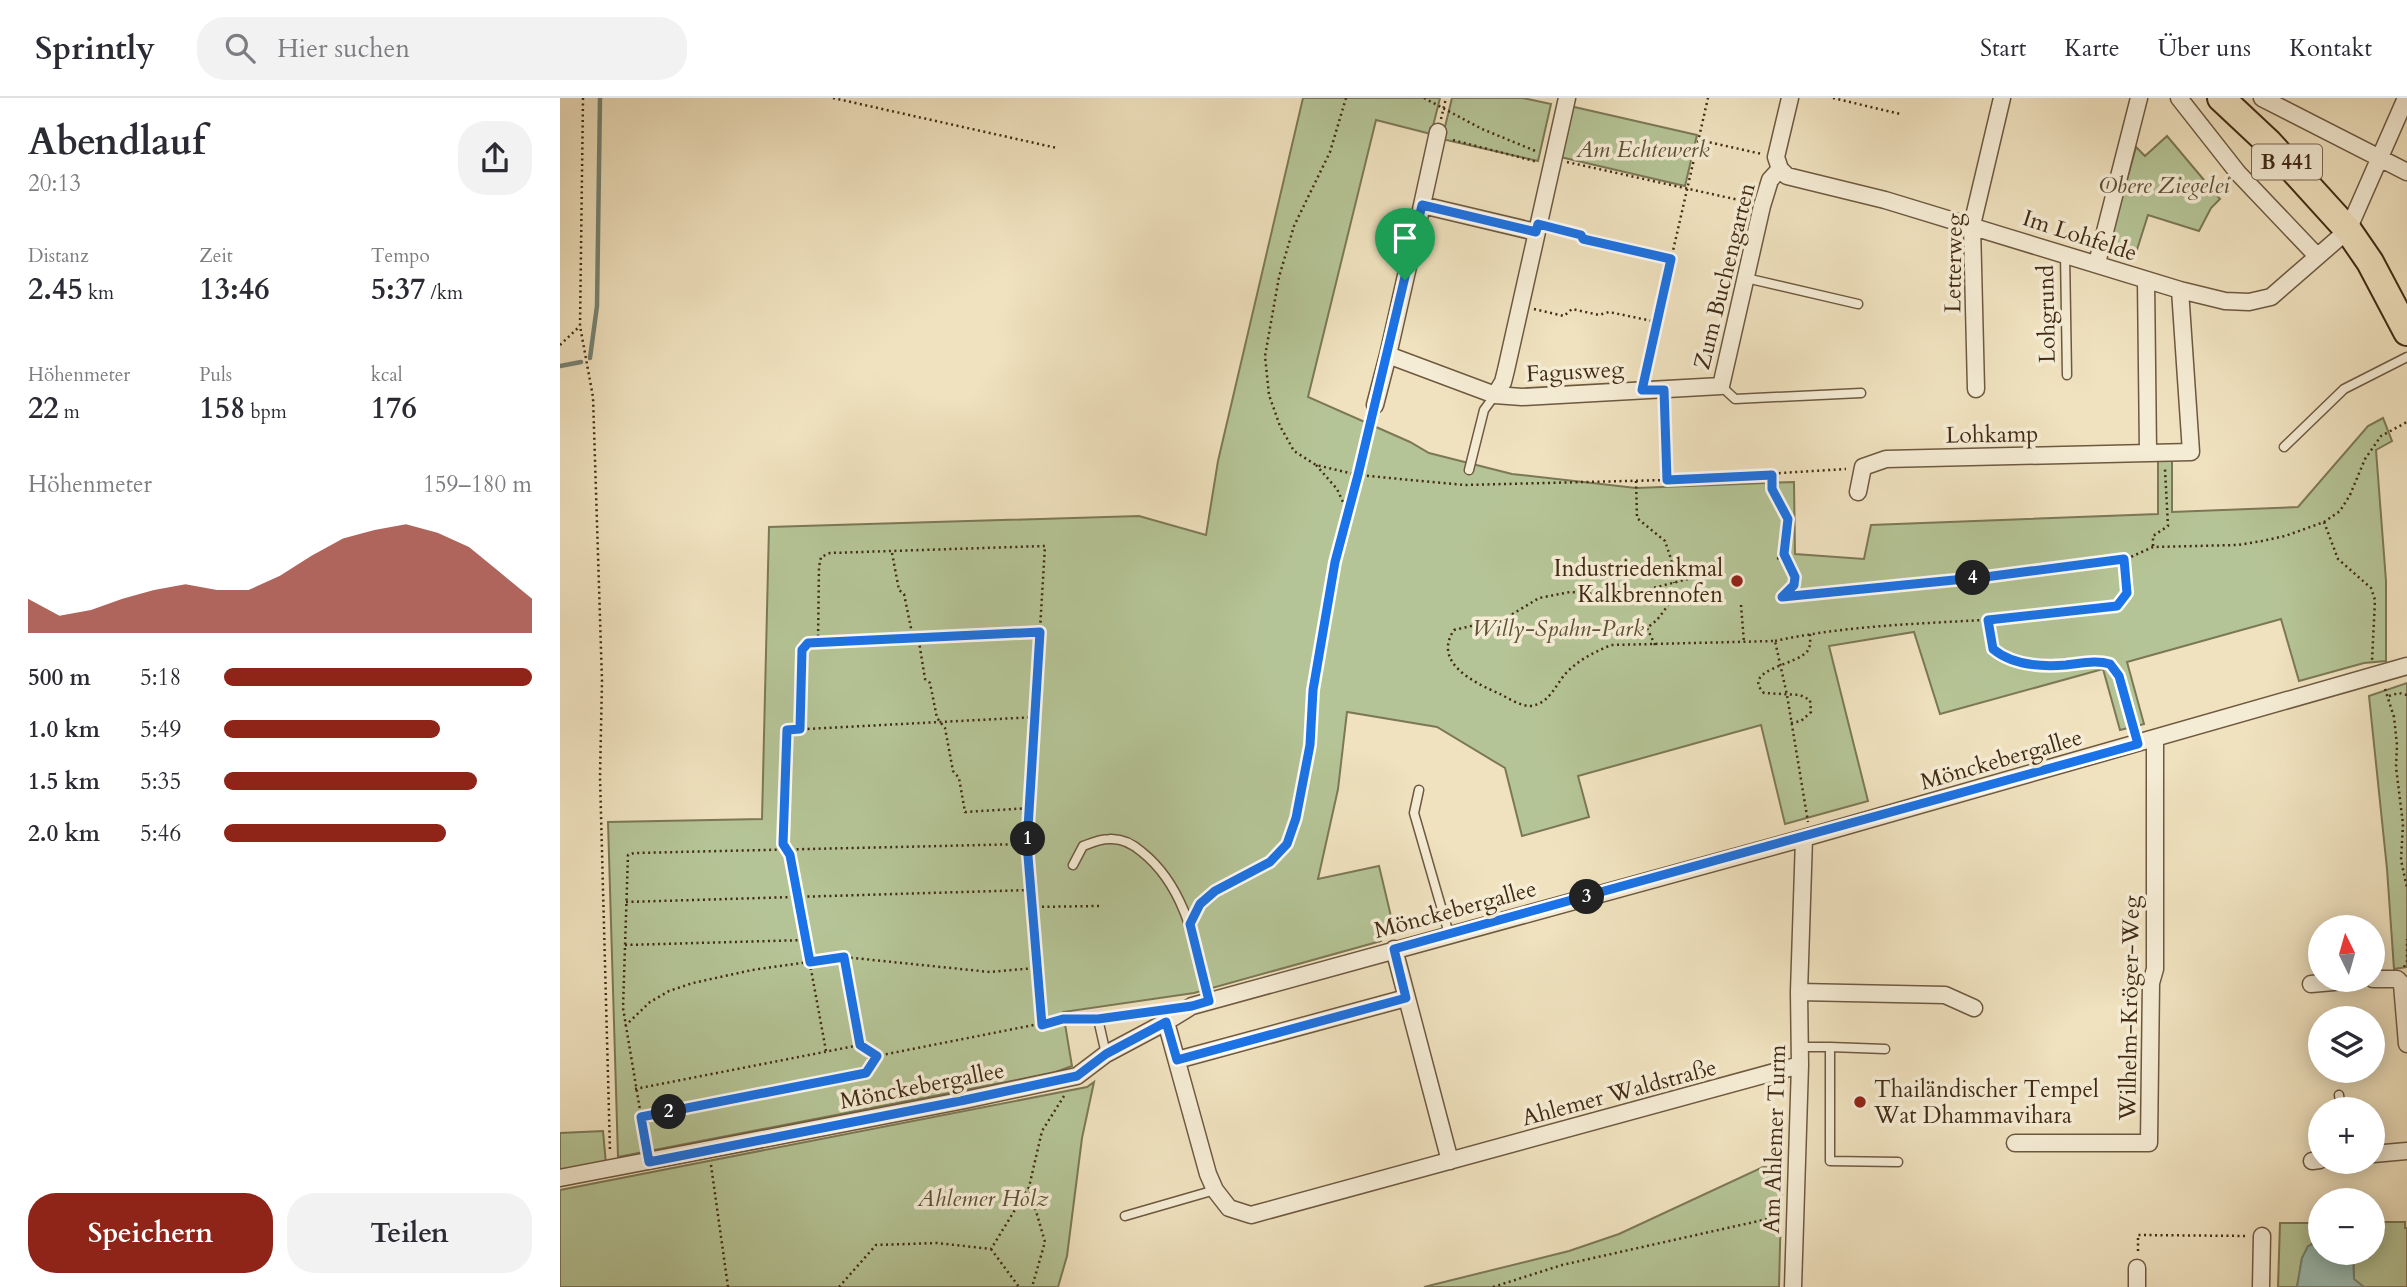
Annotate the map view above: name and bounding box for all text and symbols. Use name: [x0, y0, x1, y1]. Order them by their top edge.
search box: [197, 17, 687, 80]
text: Sprintly: [35, 26, 155, 71]
icon: search: [221, 29, 259, 67]
text: Hier suchen: [277, 31, 410, 66]
text: Start: [1980, 32, 2026, 65]
text: Karte: [2064, 32, 2120, 65]
text: Über uns: [2158, 32, 2251, 65]
text: Kontakt: [2289, 32, 2372, 65]
text: Abendlauf: [28, 116, 205, 168]
button: share: [458, 121, 532, 195]
park label: Am Echtewerk: [1575, 134, 1710, 165]
road number: B 441: [2252, 144, 2322, 180]
text: 20:13: [28, 168, 81, 199]
park label: Obere Ziegelei: [2099, 170, 2230, 201]
street label: Zum Buchengarten: [1686, 179, 1763, 373]
street label: Im Lohfelde: [2019, 202, 2141, 269]
pin: [1375, 208, 1435, 280]
street label: Letterweg: [1937, 213, 1970, 313]
icon: arrive: [1386, 219, 1424, 257]
text: Distanz: [28, 243, 89, 269]
text: Zeit: [199, 243, 233, 269]
text: Tempo: [371, 243, 430, 269]
street label: Lohgrund: [2030, 264, 2063, 363]
text: 2.45: [28, 269, 83, 310]
text: 13:46: [199, 269, 270, 310]
text: 5:37: [371, 269, 425, 310]
text: km: [83, 280, 114, 306]
text: /km: [425, 280, 463, 306]
street label: Fagusweg: [1525, 353, 1625, 390]
text: Höhenmeter: [28, 362, 130, 388]
text: Puls: [199, 362, 232, 388]
text: kcal: [371, 362, 403, 388]
text: 22: [28, 388, 59, 429]
text: 158: [199, 388, 245, 429]
text: 176: [371, 388, 417, 429]
text: m: [59, 399, 80, 425]
text: bpm: [245, 399, 287, 425]
street label: Lohkamp: [1945, 418, 2039, 451]
text: Höhenmeter: [28, 469, 152, 500]
text: 159–180 m: [423, 469, 532, 500]
place label: Industriedenkmal Kalkbrennofen: [1554, 553, 1723, 610]
pin: 4: [1956, 560, 1990, 596]
text: 4: [1968, 564, 1977, 590]
marker: Industriedenkmal Kalkbrennofen: [1729, 573, 1745, 589]
park label: Willy-Spahn-Park: [1472, 613, 1645, 644]
text: 500 m: [28, 662, 91, 693]
text: 5:18: [140, 662, 181, 693]
text: 1.0 km: [28, 714, 100, 745]
text: 5:49: [140, 714, 181, 745]
street label: Mönckebergallee: [1917, 722, 2086, 797]
text: 1.5 km: [28, 766, 100, 797]
text: 5:35: [140, 766, 181, 797]
text: 2.0 km: [28, 818, 100, 849]
text: 5:46: [140, 818, 181, 849]
pin: 1: [1010, 822, 1046, 856]
text: 1: [1023, 825, 1032, 851]
street label: Mönckebergallee: [1370, 873, 1540, 946]
pin: 3: [1570, 880, 1604, 914]
text: 3: [1582, 883, 1591, 909]
street label: Wilhelm-Kröger-Weg: [2112, 895, 2147, 1122]
north arrow: [2308, 915, 2385, 992]
map controls: [2308, 915, 2385, 1265]
button: layers: [2308, 1006, 2385, 1083]
street label: Am Ahlemer Turm: [1756, 1043, 1793, 1234]
street label: Ahlemer Waldstraße: [1518, 1052, 1720, 1133]
street label: Mönckebergallee: [837, 1054, 1007, 1117]
place label: Thailändischer Tempel Wat Dhammavihara: [1873, 1074, 2099, 1131]
pin: 2: [652, 1094, 686, 1130]
marker: Thailändischer Tempel Wat Dhammavihara: [1852, 1094, 1868, 1110]
button: +: [2308, 1097, 2385, 1174]
text: 2: [664, 1098, 673, 1124]
park label: Ahlemer Holz: [916, 1183, 1049, 1214]
button: −: [2308, 1188, 2385, 1265]
button: Speichern: [28, 1193, 273, 1273]
button: Teilen: [287, 1193, 532, 1273]

